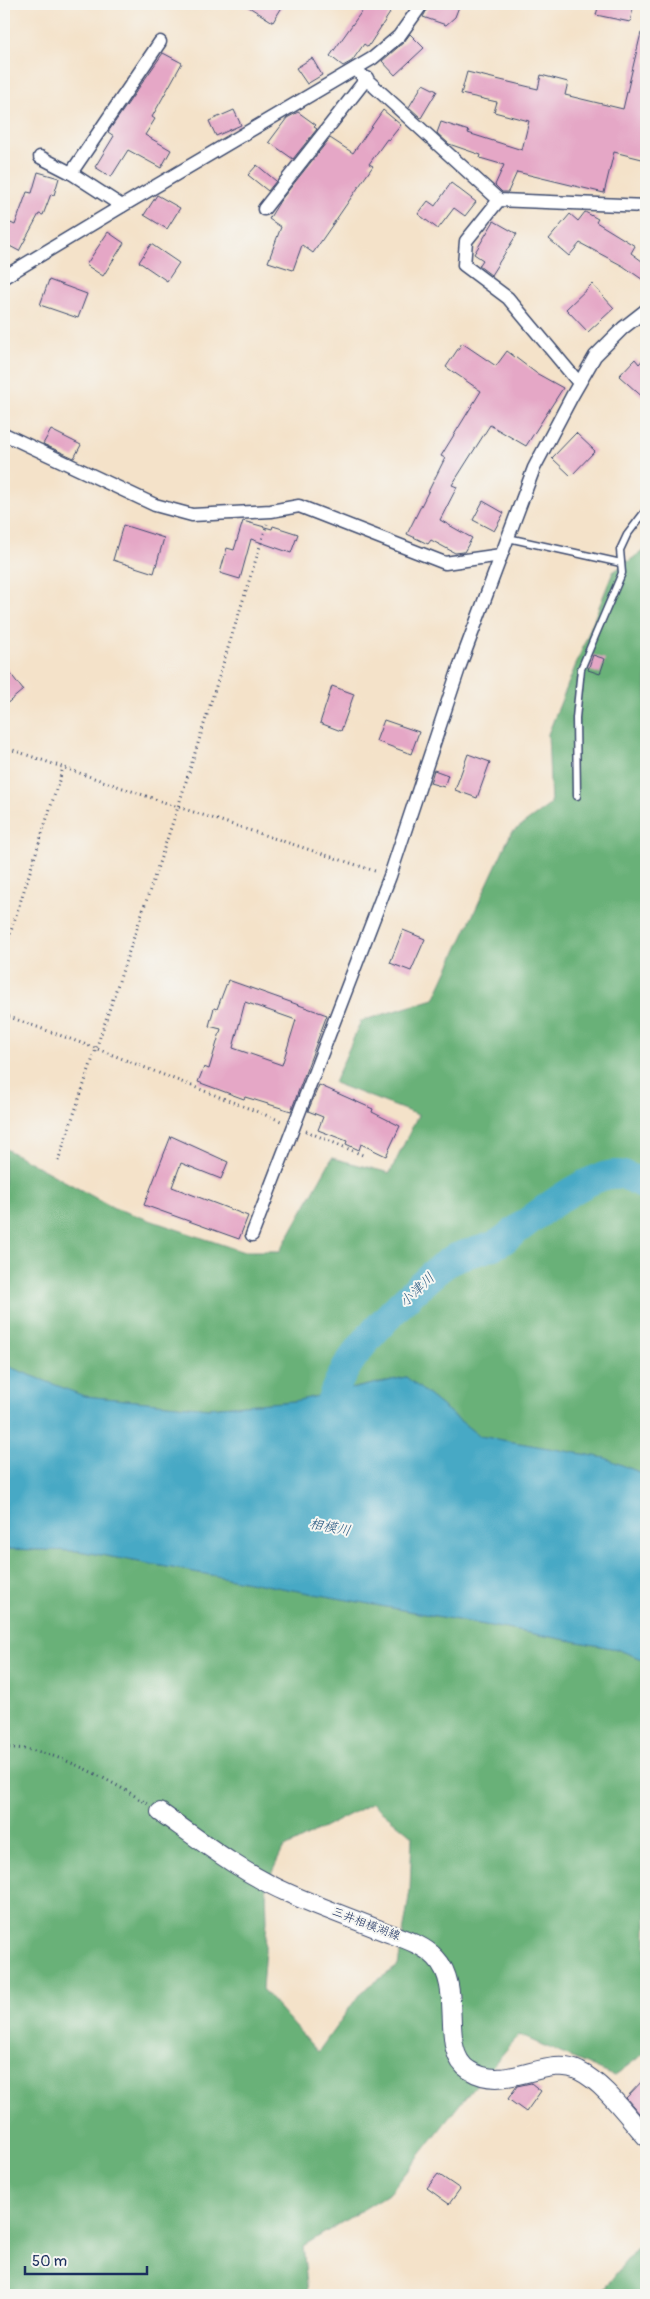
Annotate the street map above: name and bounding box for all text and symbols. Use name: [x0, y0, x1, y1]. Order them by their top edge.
water label: 小津川: [396, 1269, 438, 1311]
water label: 相模川: [308, 1515, 352, 1539]
street label: 三井相模湖線: [330, 1904, 402, 1944]
scale bar: [25, 2244, 148, 2276]
text: 50 m: [32, 2252, 67, 2271]

